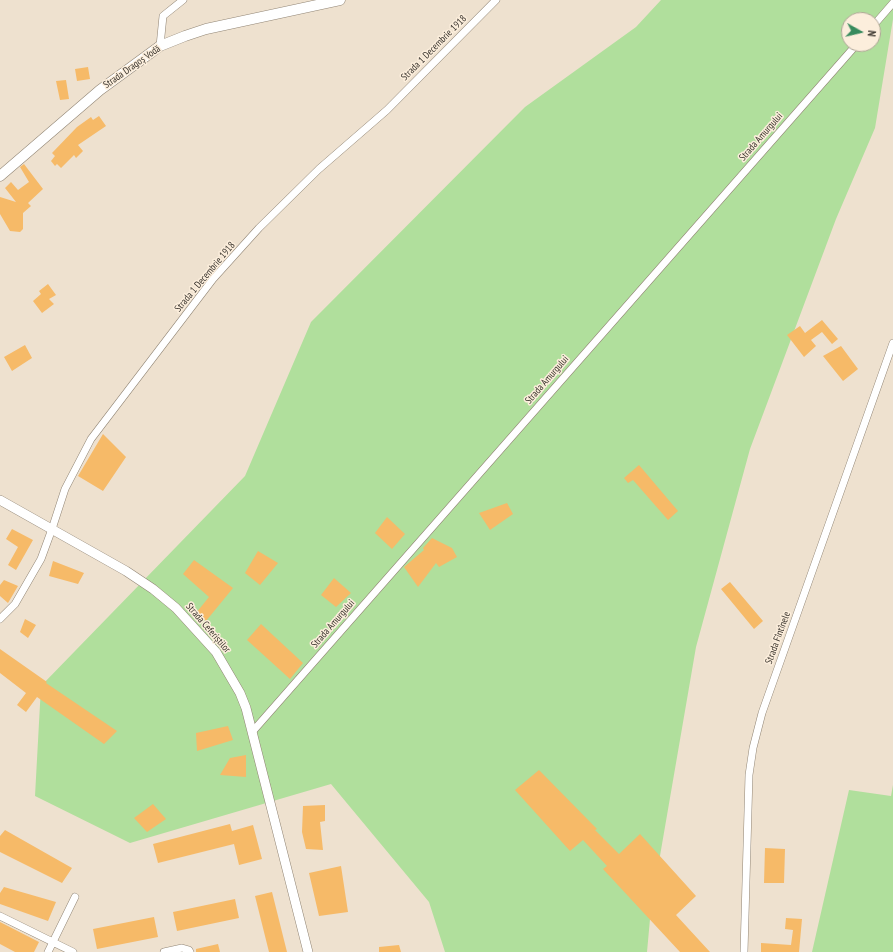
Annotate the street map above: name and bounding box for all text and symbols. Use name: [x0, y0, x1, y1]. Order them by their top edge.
north arrow: [841, 12, 881, 52]
street label: Strada 1 Decembrie 1918: [399, 13, 469, 83]
text: N: [865, 30, 879, 37]
street label: Strada Dragoș Vodă: [101, 43, 163, 91]
street label: Strada Amurgului: [737, 110, 785, 164]
street label: Strada 1 Decembrie 1918: [172, 240, 238, 314]
street label: Strada Amurgului: [523, 353, 571, 407]
street label: Strada Amurgului: [309, 597, 357, 651]
street label: Strada Ceferiștilor: [183, 601, 233, 655]
street label: Strada Fîntînele: [763, 610, 793, 666]

